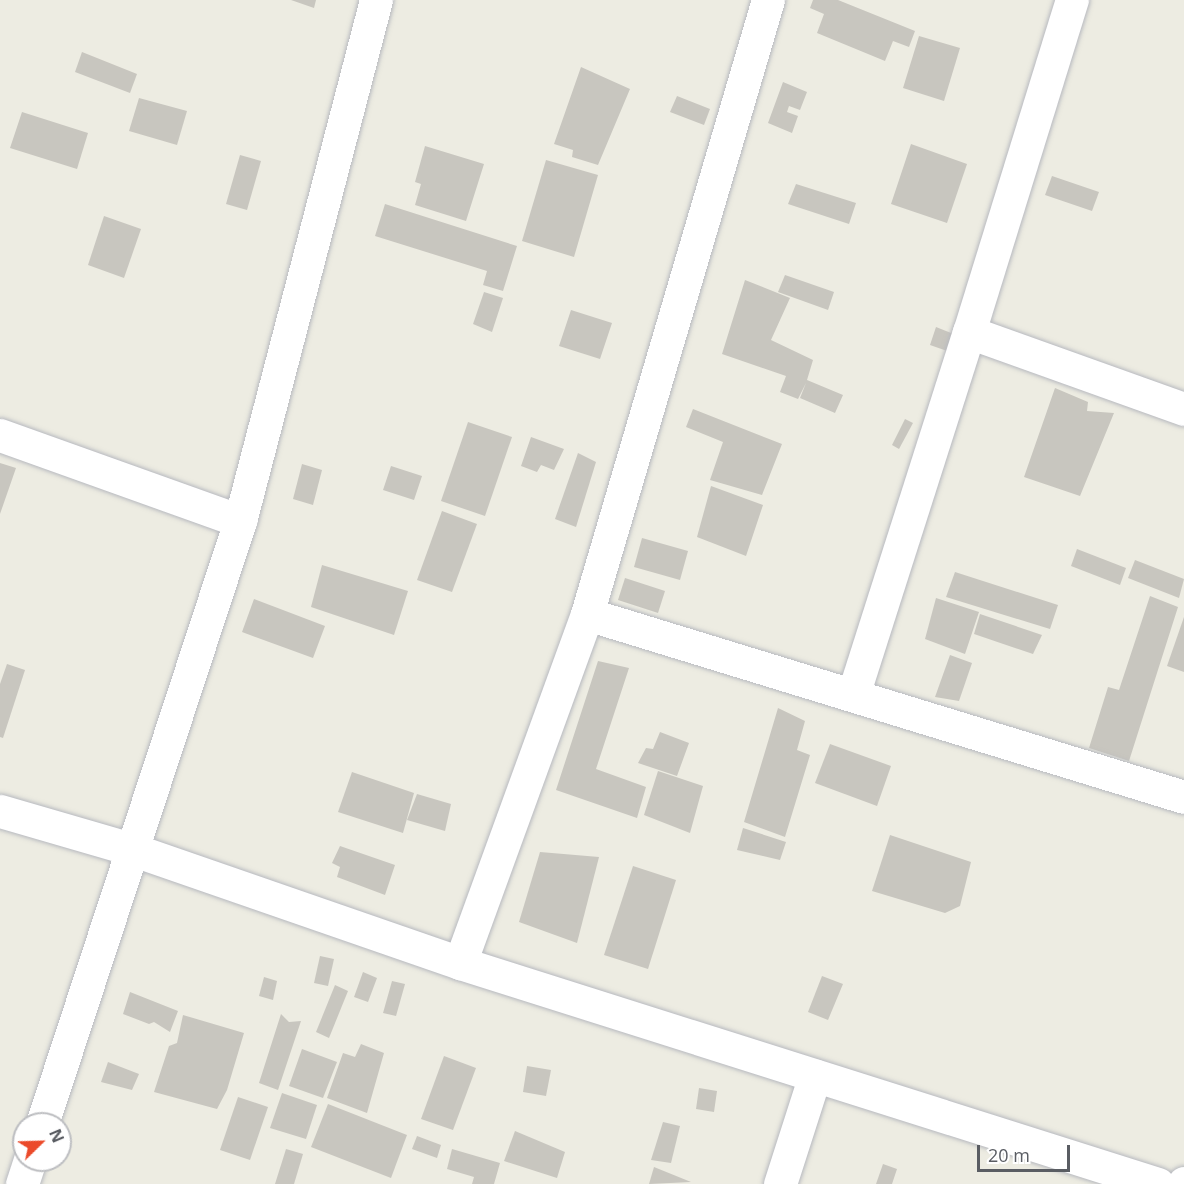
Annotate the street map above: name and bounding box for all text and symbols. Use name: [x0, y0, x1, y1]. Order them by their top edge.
north arrow: [12, 1112, 72, 1172]
text: N: [44, 1125, 69, 1146]
scale bar: [980, 1133, 1073, 1171]
text: 20 m: [988, 1143, 1030, 1167]

